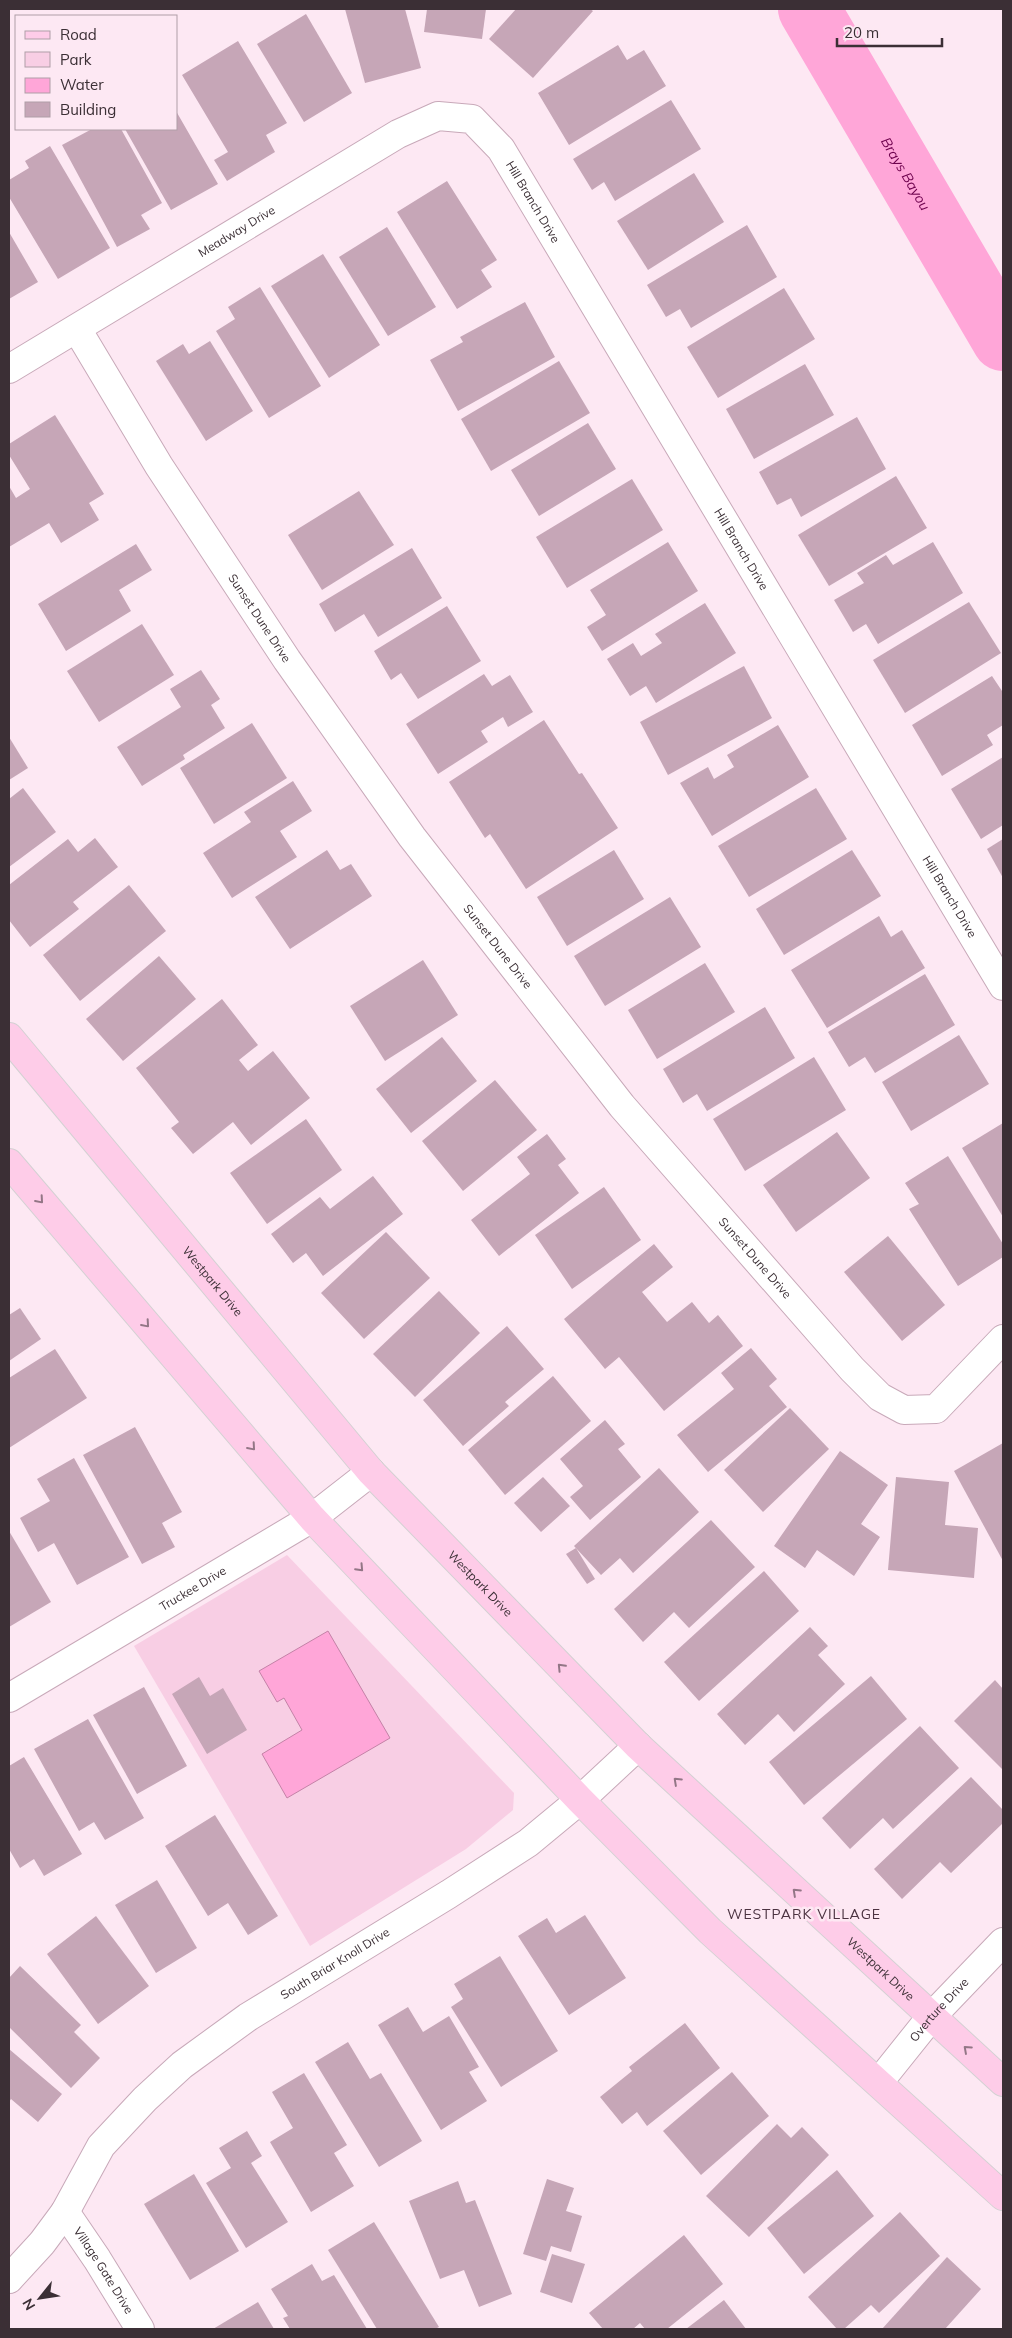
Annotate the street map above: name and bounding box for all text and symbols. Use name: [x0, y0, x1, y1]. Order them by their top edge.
legend: [15, 15, 178, 130]
scale bar: [837, 15, 942, 47]
text: 20 m: [844, 23, 879, 42]
text: Road: [60, 25, 97, 44]
text: Park: [60, 50, 92, 69]
text: Water: [60, 75, 104, 94]
text: Building: [60, 100, 116, 119]
water label: Brays Bayou: [877, 134, 934, 214]
street label: Hill Branch Drive: [503, 158, 564, 245]
street label: Meadway Drive: [195, 202, 278, 260]
street label: Hill Branch Drive: [711, 505, 772, 593]
street label: Sunset Dune Drive: [225, 571, 294, 665]
street label: Hill Branch Drive: [920, 853, 980, 940]
street label: Sunset Dune Drive: [460, 901, 536, 992]
one-way arrow: [35, 1195, 44, 1204]
street label: Sunset Dune Drive: [716, 1214, 795, 1301]
street label: Westpark Drive: [179, 1243, 246, 1319]
one-way arrow: [140, 1318, 149, 1327]
one-way arrow: [246, 1442, 255, 1451]
street label: Westpark Drive: [445, 1547, 516, 1620]
street label: Truckee Drive: [157, 1563, 229, 1614]
one-way arrow: [354, 1563, 363, 1572]
one-way arrow: [558, 1664, 567, 1673]
one-way arrow: [673, 1778, 682, 1787]
one-way arrow: [792, 1889, 801, 1898]
district label: WESTPARK VILLAGE: [727, 1905, 881, 1923]
street label: South Briar Knoll Drive: [278, 1924, 392, 2002]
street label: Westpark Drive: [844, 1934, 918, 2004]
street label: Overture Drive: [906, 1975, 972, 2045]
one-way arrow: [963, 2046, 972, 2055]
street label: Village Gate Drive: [70, 2224, 137, 2316]
north arrow: [15, 2273, 65, 2323]
text: N: [18, 2295, 39, 2314]

